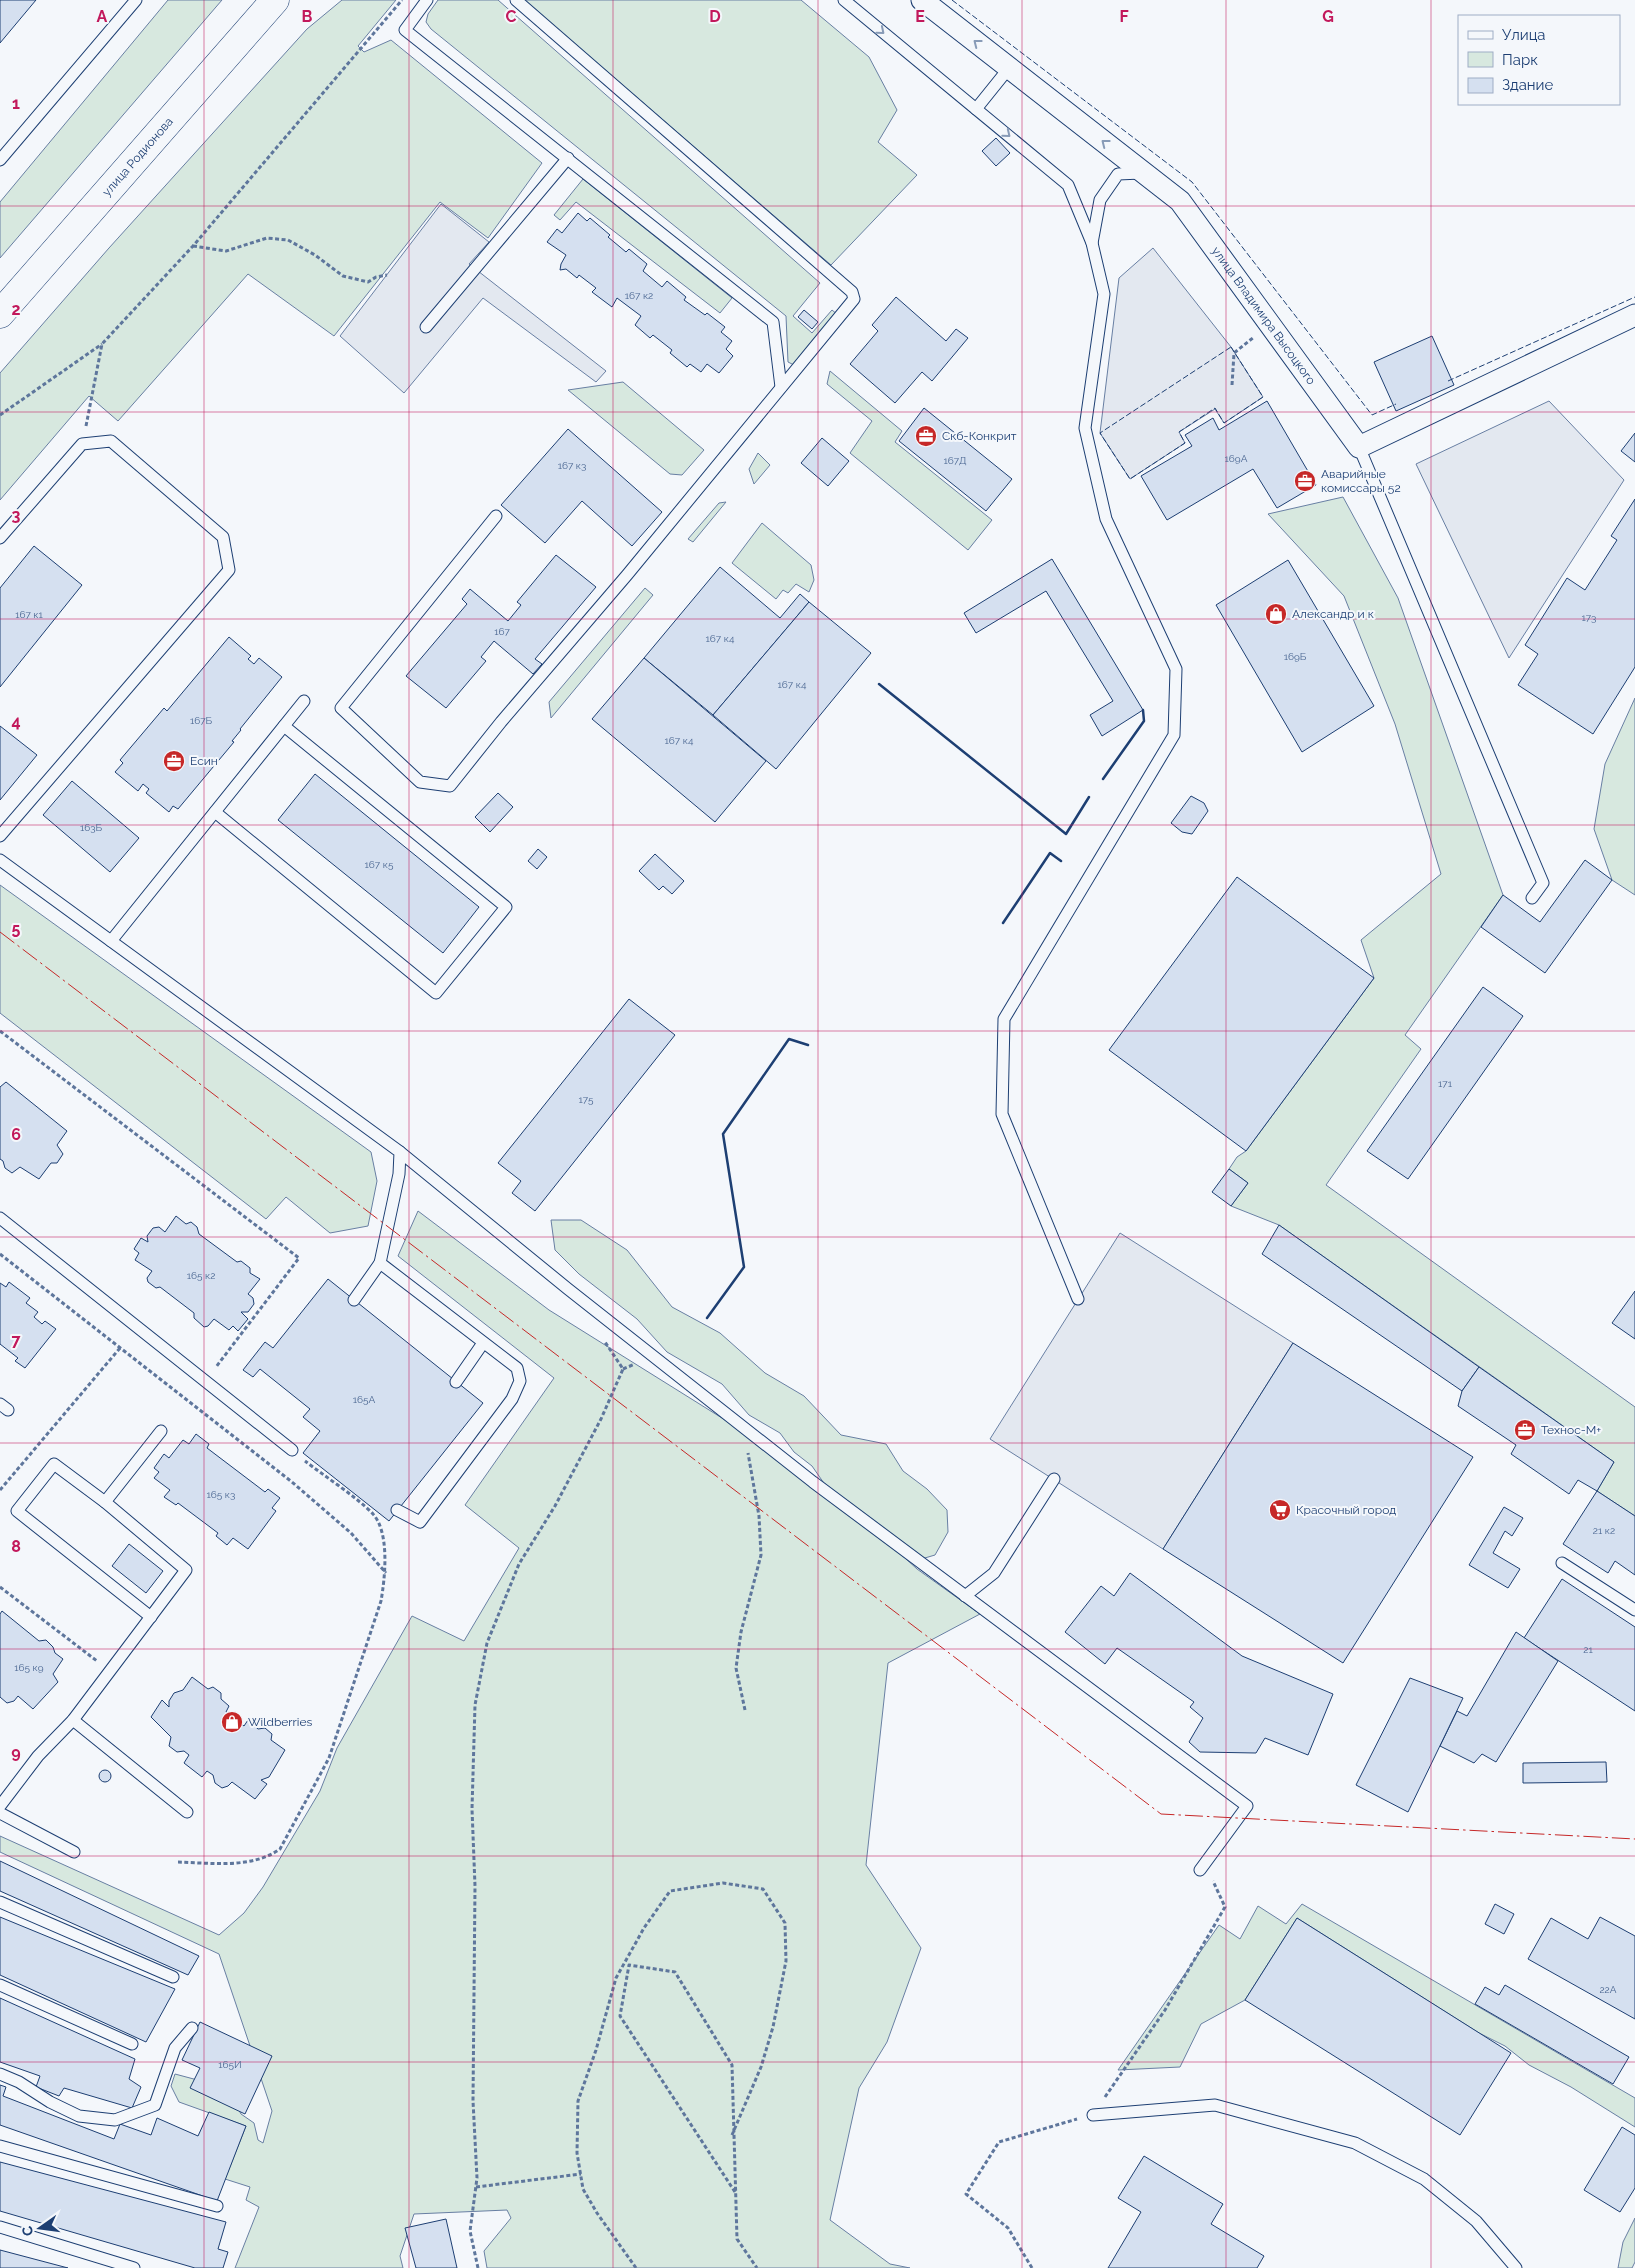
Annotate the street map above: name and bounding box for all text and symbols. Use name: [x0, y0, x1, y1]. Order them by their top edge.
text: A: [97, 7, 108, 26]
text: B: [302, 7, 313, 26]
text: C: [506, 7, 517, 26]
text: D: [709, 7, 721, 26]
text: E: [915, 7, 925, 26]
text: F: [1119, 7, 1129, 26]
text: G: [1322, 7, 1334, 26]
legend: [1458, 15, 1620, 105]
one-way arrow: [876, 25, 885, 34]
text: Улица: [1502, 26, 1546, 44]
one-way arrow: [974, 40, 983, 48]
text: Парк: [1502, 51, 1538, 69]
text: Здание: [1502, 76, 1554, 94]
text: 1: [12, 94, 20, 113]
street label: улица Родионова: [99, 115, 176, 199]
one-way arrow: [1001, 129, 1010, 137]
one-way arrow: [1102, 140, 1111, 148]
street label: улица Владимира Высоцкого: [1209, 244, 1318, 387]
house number: 167 к2: [625, 290, 653, 301]
text: 2: [11, 300, 21, 319]
office icon: Скб-Конкрит: [914, 424, 938, 448]
place label: Скб-Конкрит: [942, 429, 1017, 443]
house number: 169А: [1225, 453, 1248, 464]
house number: 167Д: [943, 455, 967, 466]
house number: 167 к3: [558, 460, 586, 471]
place label: Аварийные комиссары 52: [1321, 467, 1401, 495]
office icon: Аварийные комиссары 52: [1293, 469, 1317, 493]
text: 3: [12, 506, 21, 525]
shop icon: Александр и к: [1264, 602, 1288, 626]
place label: Александр и к: [1292, 607, 1374, 621]
house number: 167 к1: [15, 609, 44, 620]
house number: 173: [1582, 612, 1596, 623]
house number: 167: [494, 626, 510, 637]
house number: 167 к4: [706, 633, 735, 644]
house number: 169Б: [1284, 651, 1307, 662]
house number: 167 к4: [778, 679, 807, 690]
text: 4: [11, 712, 21, 731]
house number: 167Б: [190, 715, 213, 726]
house number: 167 к4: [665, 735, 694, 746]
office icon: Есин: [162, 749, 186, 773]
place label: Есин: [190, 754, 218, 768]
house number: 163Б: [80, 822, 103, 833]
house number: 167 к5: [365, 859, 394, 870]
text: 5: [12, 919, 21, 938]
house number: 171: [1438, 1078, 1453, 1089]
house number: 175: [579, 1094, 594, 1105]
text: 6: [11, 1125, 21, 1144]
house number: 165 к2: [187, 1270, 215, 1281]
text: 7: [12, 1331, 21, 1350]
house number: 165А: [353, 1394, 375, 1405]
office icon: Технос-М+: [1513, 1418, 1537, 1442]
place label: Технос-М+: [1541, 1423, 1601, 1437]
house number: 165 к3: [207, 1489, 235, 1500]
supermarket icon: Красочный город: [1268, 1498, 1292, 1522]
place label: Красочный город: [1296, 1503, 1396, 1517]
house number: 21 к2: [1593, 1525, 1615, 1536]
text: 8: [11, 1537, 21, 1556]
house number: 21: [1583, 1644, 1593, 1655]
house number: 165 к9: [14, 1662, 44, 1673]
shop icon: Wildberries: [220, 1710, 244, 1734]
place label: Wildberries: [248, 1715, 312, 1729]
text: 9: [11, 1743, 21, 1762]
house number: 22А: [1599, 1984, 1617, 1995]
house number: 165И: [218, 2059, 242, 2070]
north arrow: [15, 2203, 65, 2253]
text: С: [18, 2224, 36, 2238]

